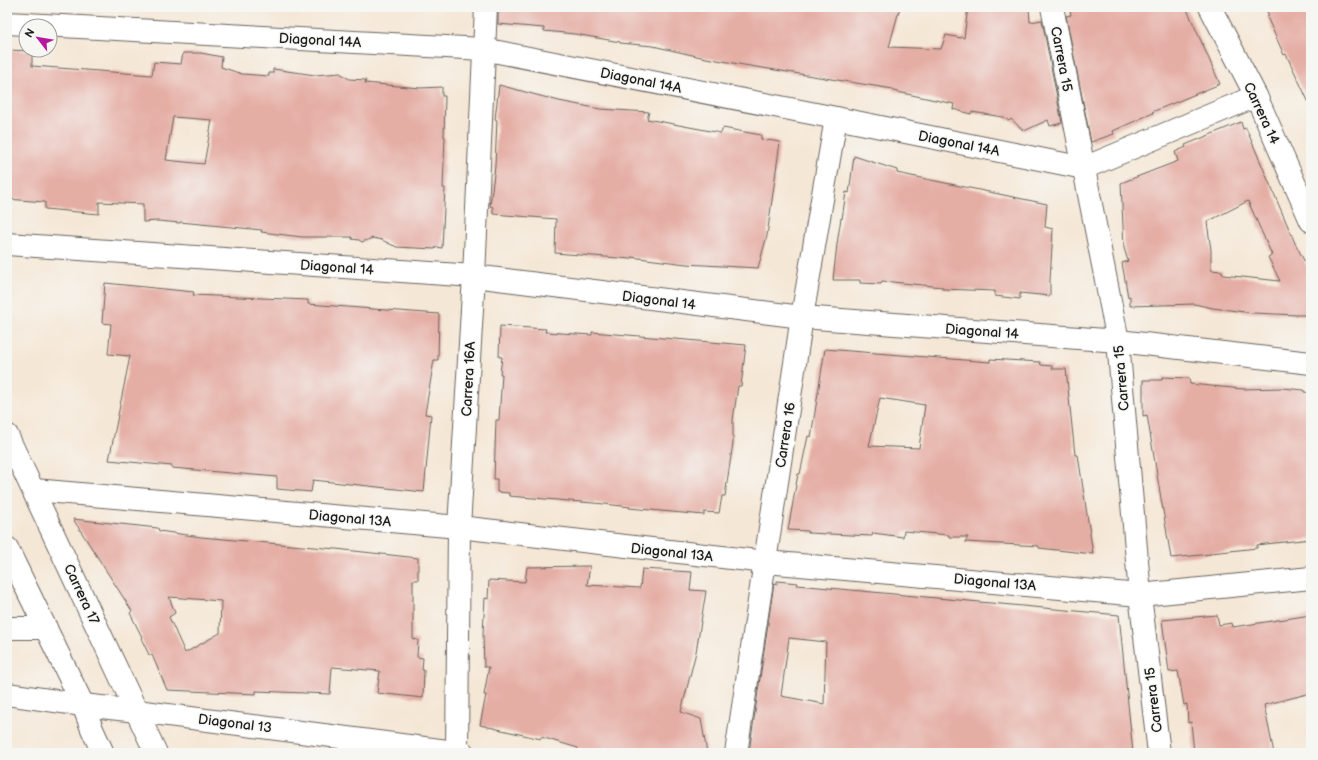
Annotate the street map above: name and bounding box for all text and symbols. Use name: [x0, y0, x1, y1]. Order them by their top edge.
north arrow: [18, 18, 58, 58]
street label: Carrera 15: [1047, 25, 1076, 93]
text: N: [22, 26, 38, 40]
street label: Diagonal 14A: [278, 30, 362, 51]
street label: Diagonal 14A: [599, 64, 684, 97]
street label: Carrera 14: [1240, 80, 1283, 147]
street label: Diagonal 14A: [917, 127, 1002, 160]
street label: Diagonal 14: [299, 256, 375, 279]
street label: Diagonal 14: [621, 288, 697, 314]
street label: Diagonal 14: [944, 320, 1020, 343]
street label: Carrera 16A: [458, 341, 479, 417]
street label: Carrera 15: [1110, 344, 1133, 412]
street label: Carrera 16: [772, 400, 799, 469]
street label: Diagonal 13A: [308, 506, 392, 531]
street label: Diagonal 13A: [630, 540, 714, 565]
street label: Carrera 17: [60, 561, 103, 627]
street label: Diagonal 13A: [953, 570, 1037, 595]
street label: Carrera 15: [1141, 666, 1166, 734]
street label: Diagonal 13: [197, 711, 273, 736]

